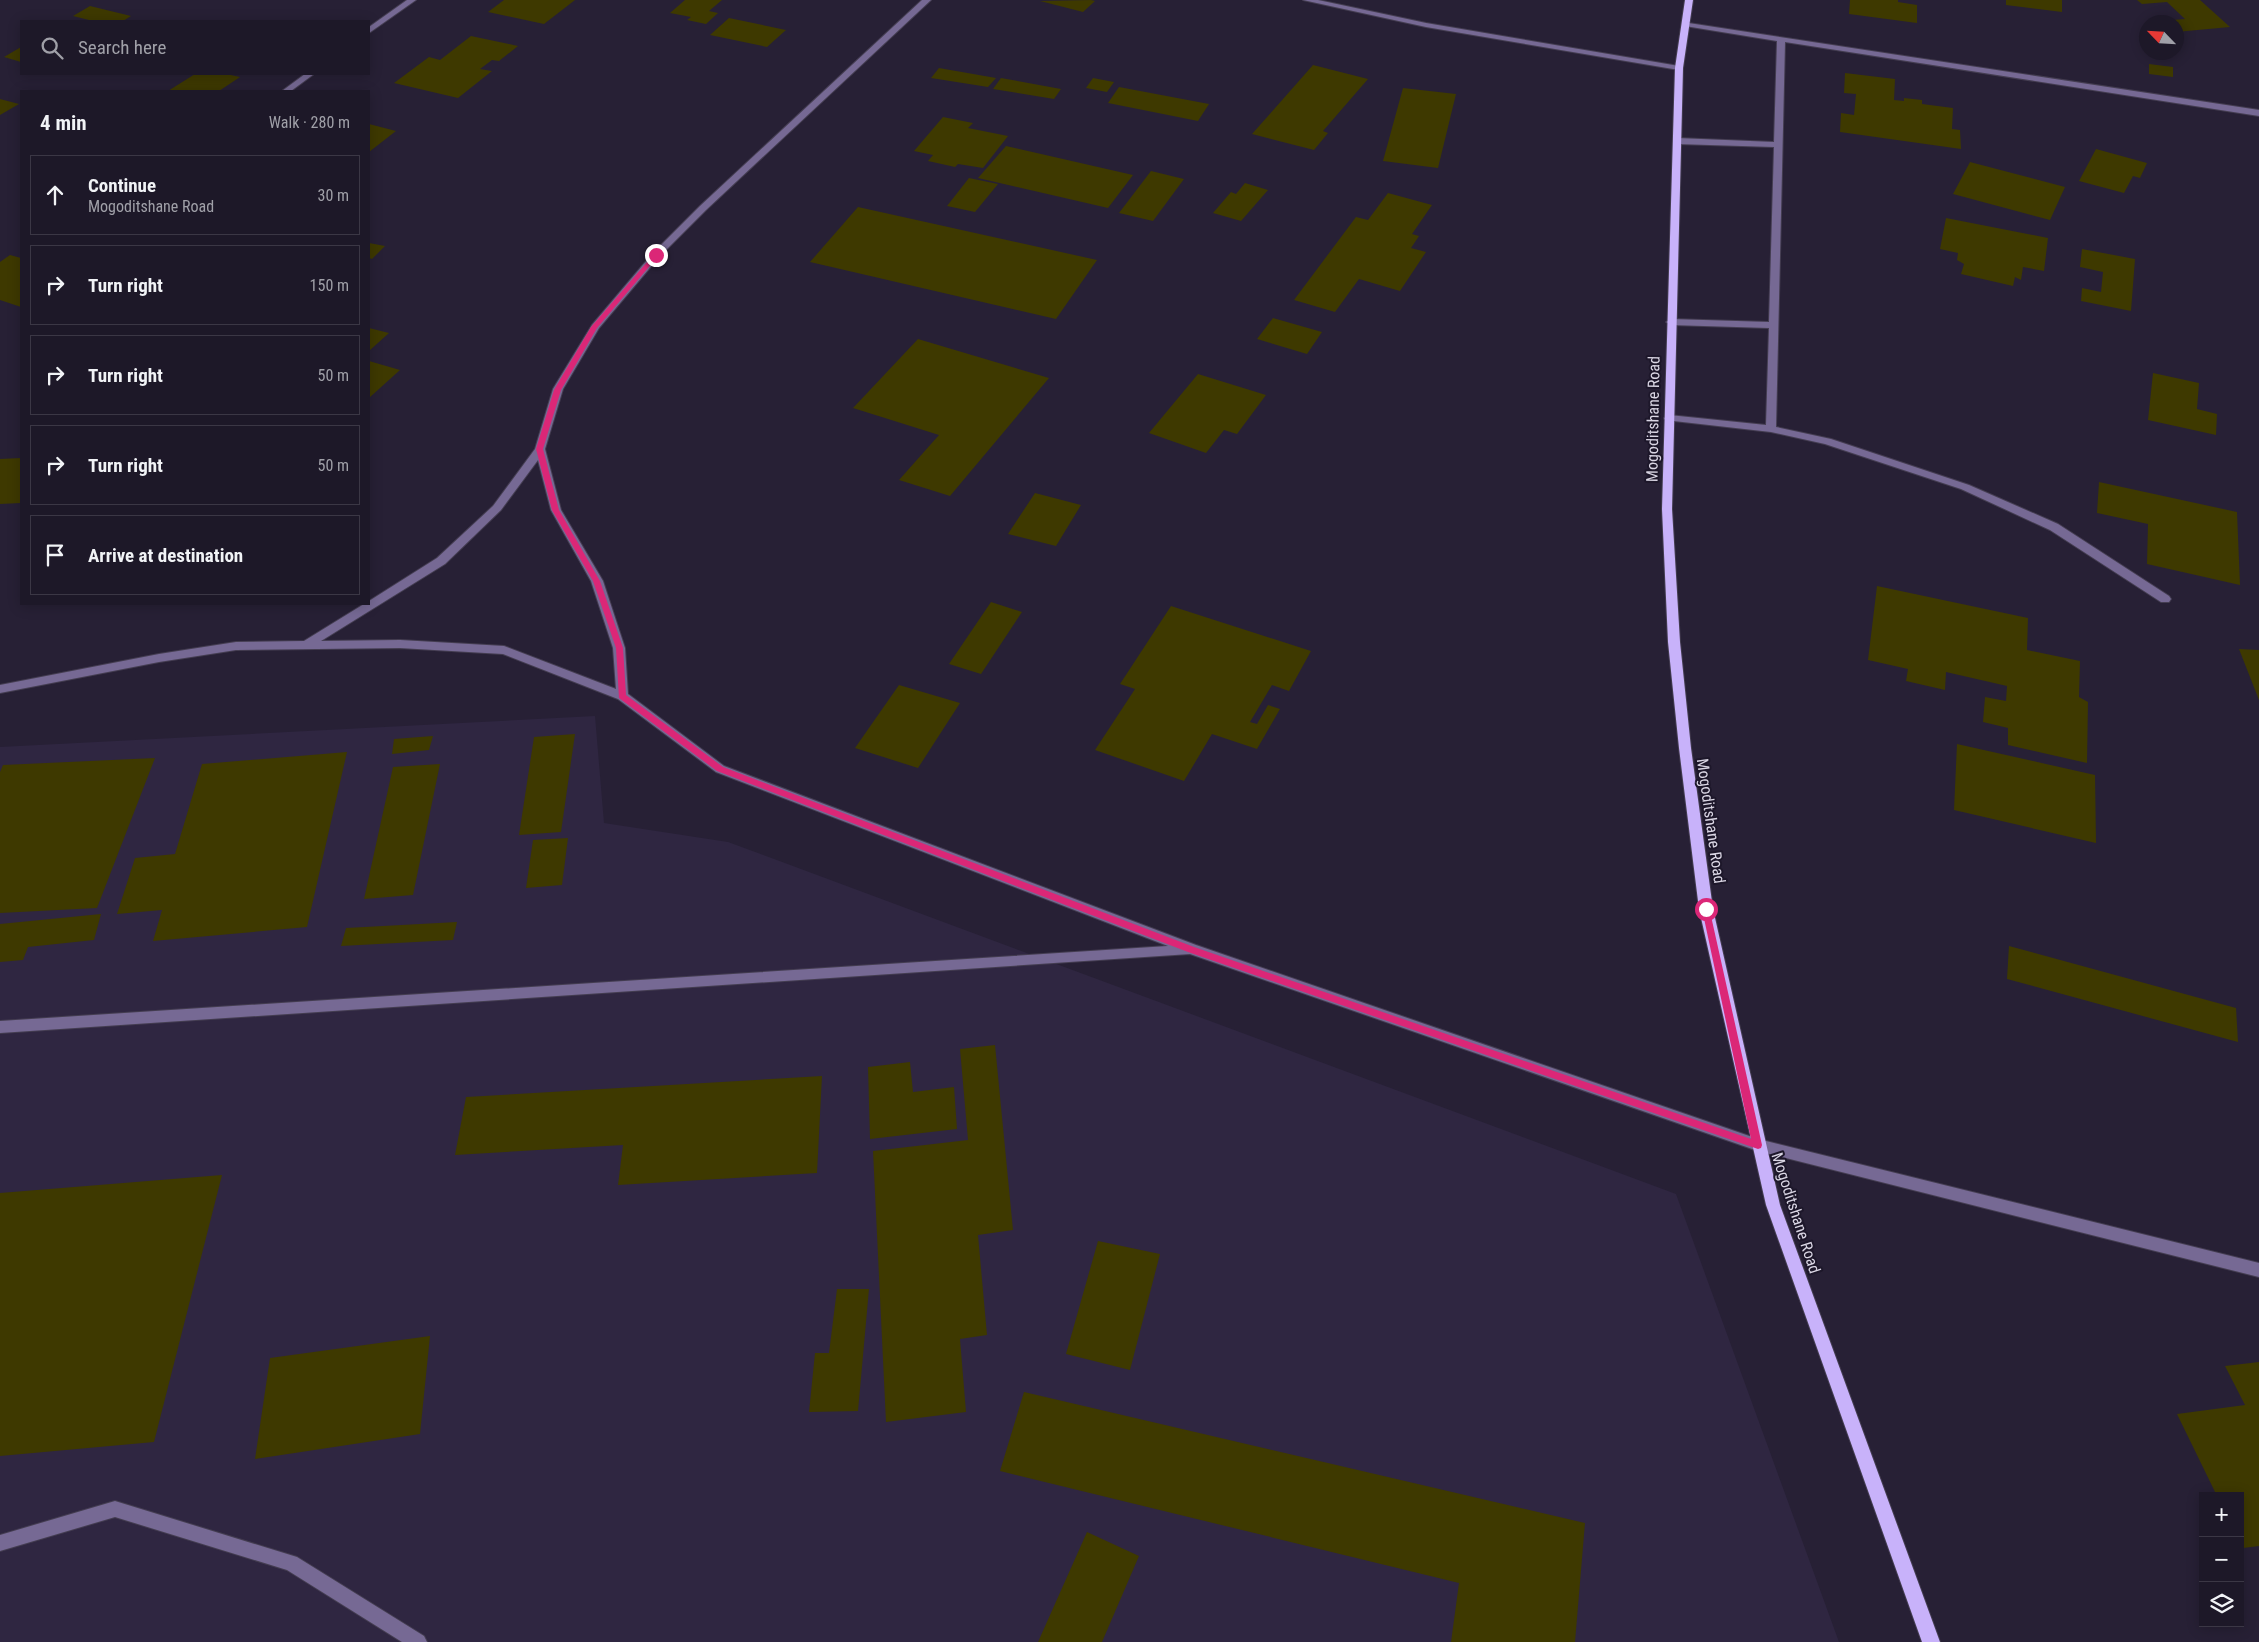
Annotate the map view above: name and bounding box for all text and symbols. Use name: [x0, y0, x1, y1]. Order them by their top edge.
north arrow: [2139, 15, 2184, 60]
search box: [20, 20, 370, 75]
icon: search: [38, 34, 66, 62]
text: Search here: [78, 36, 166, 59]
text: 4 min: [40, 111, 87, 135]
text: Walk · 280 m: [269, 113, 350, 132]
text: Continue: [88, 174, 156, 197]
icon: ahead: [41, 181, 69, 209]
text: 30 m: [317, 186, 349, 205]
text: Mogoditshane Road: [88, 197, 214, 216]
route end: [645, 244, 668, 267]
icon: right: [41, 271, 69, 299]
text: Turn right: [88, 274, 163, 297]
text: 150 m: [310, 276, 349, 295]
street label: Mogoditshane Road: [1642, 356, 1664, 482]
icon: right: [41, 361, 69, 389]
text: Turn right: [88, 364, 163, 387]
text: 50 m: [317, 366, 349, 385]
icon: right: [41, 451, 69, 479]
text: Turn right: [88, 454, 163, 477]
text: 50 m: [317, 456, 349, 475]
icon: arrive: [41, 541, 69, 569]
text: Arrive at destination: [88, 544, 243, 567]
street label: Mogoditshane Road: [1693, 757, 1729, 885]
route start: [1695, 898, 1718, 921]
street label: Mogoditshane Road: [1767, 1150, 1825, 1276]
map controls: [2199, 1492, 2244, 1627]
button: +: [2199, 1492, 2244, 1537]
button: −: [2199, 1537, 2244, 1582]
button: layers: [2199, 1582, 2244, 1627]

